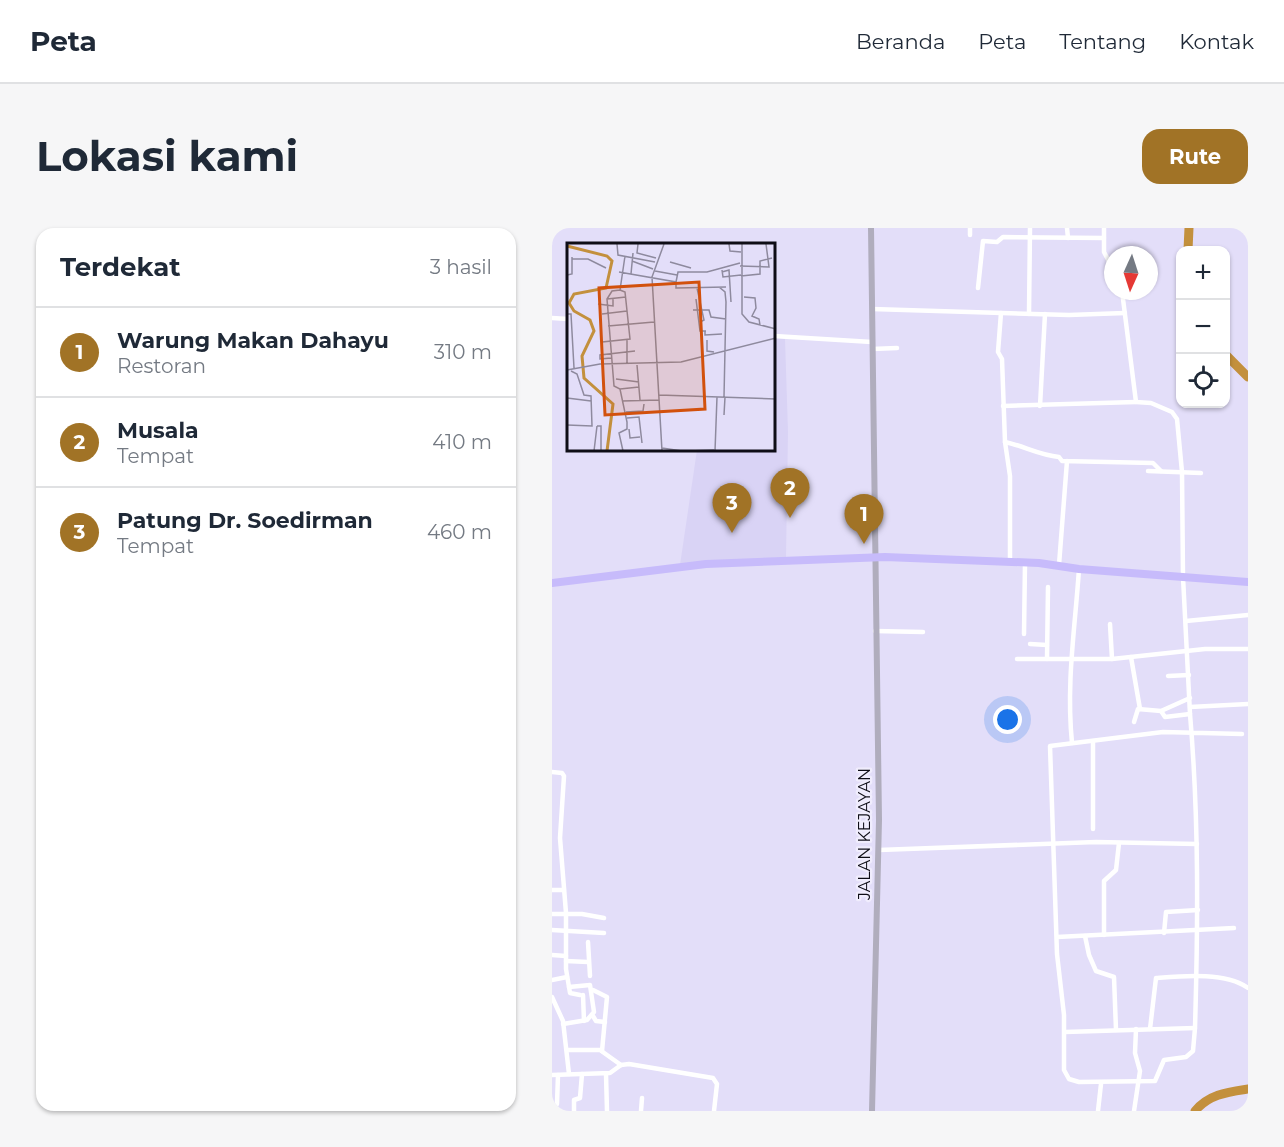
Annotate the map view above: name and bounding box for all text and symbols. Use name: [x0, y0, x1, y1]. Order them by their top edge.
text: Peta: [30, 24, 97, 58]
text: Beranda: [856, 29, 945, 54]
text: Peta: [978, 29, 1026, 54]
text: Tentang: [1059, 29, 1146, 54]
text: Kontak: [1179, 29, 1254, 54]
button: Rute: [1142, 129, 1248, 184]
text: Lokasi kami: [36, 130, 298, 182]
inset map: [567, 243, 776, 452]
north arrow: [1104, 246, 1158, 300]
map controls: [1176, 246, 1230, 408]
button: +: [1176, 246, 1230, 300]
text: Terdekat: [60, 251, 181, 283]
text: 3 hasil: [430, 255, 492, 279]
button: −: [1176, 300, 1230, 354]
text: Warung Makan Dahayu: [117, 327, 389, 354]
text: 1: [76, 340, 83, 364]
text: 310 m: [434, 340, 492, 364]
text: Restoran: [117, 354, 206, 378]
button: locate: [1176, 354, 1230, 408]
text: Musala: [117, 417, 199, 444]
text: 2: [74, 430, 85, 454]
text: 410 m: [432, 430, 492, 454]
text: Tempat: [117, 444, 194, 468]
pin: 2: [770, 468, 810, 518]
pin: 3: [712, 484, 752, 533]
pin: 1: [844, 494, 884, 544]
text: Patung Dr. Soedirman: [117, 507, 373, 534]
text: 3: [74, 520, 85, 544]
text: 460 m: [427, 520, 492, 544]
text: Tempat: [117, 534, 194, 558]
your location: [993, 705, 1022, 734]
street label: JALAN KEJAYAN: [855, 768, 874, 901]

